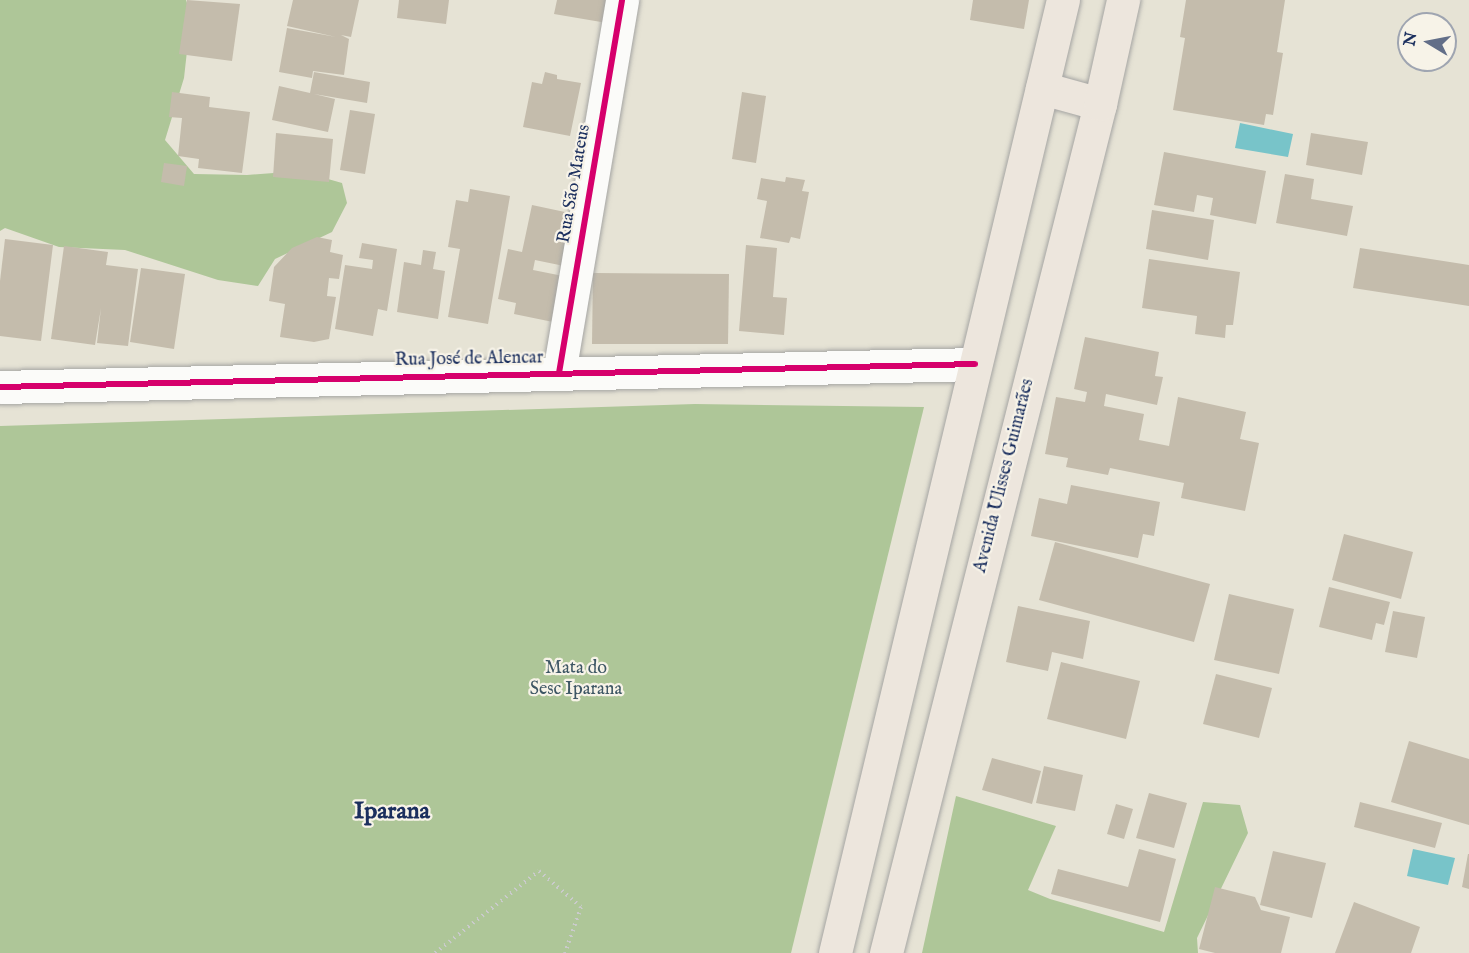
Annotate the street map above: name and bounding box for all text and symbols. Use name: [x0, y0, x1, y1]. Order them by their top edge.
north arrow: [1397, 12, 1457, 72]
text: N: [1400, 31, 1422, 48]
street label: Rua São Mateus: [554, 123, 596, 245]
street label: Rua José de Alencar: [395, 348, 543, 372]
street label: Avenida Ulisses Guimarães: [970, 377, 1040, 575]
park label: Mata do Sesc Iparana: [530, 659, 622, 702]
district label: Iparana: [354, 798, 430, 826]

